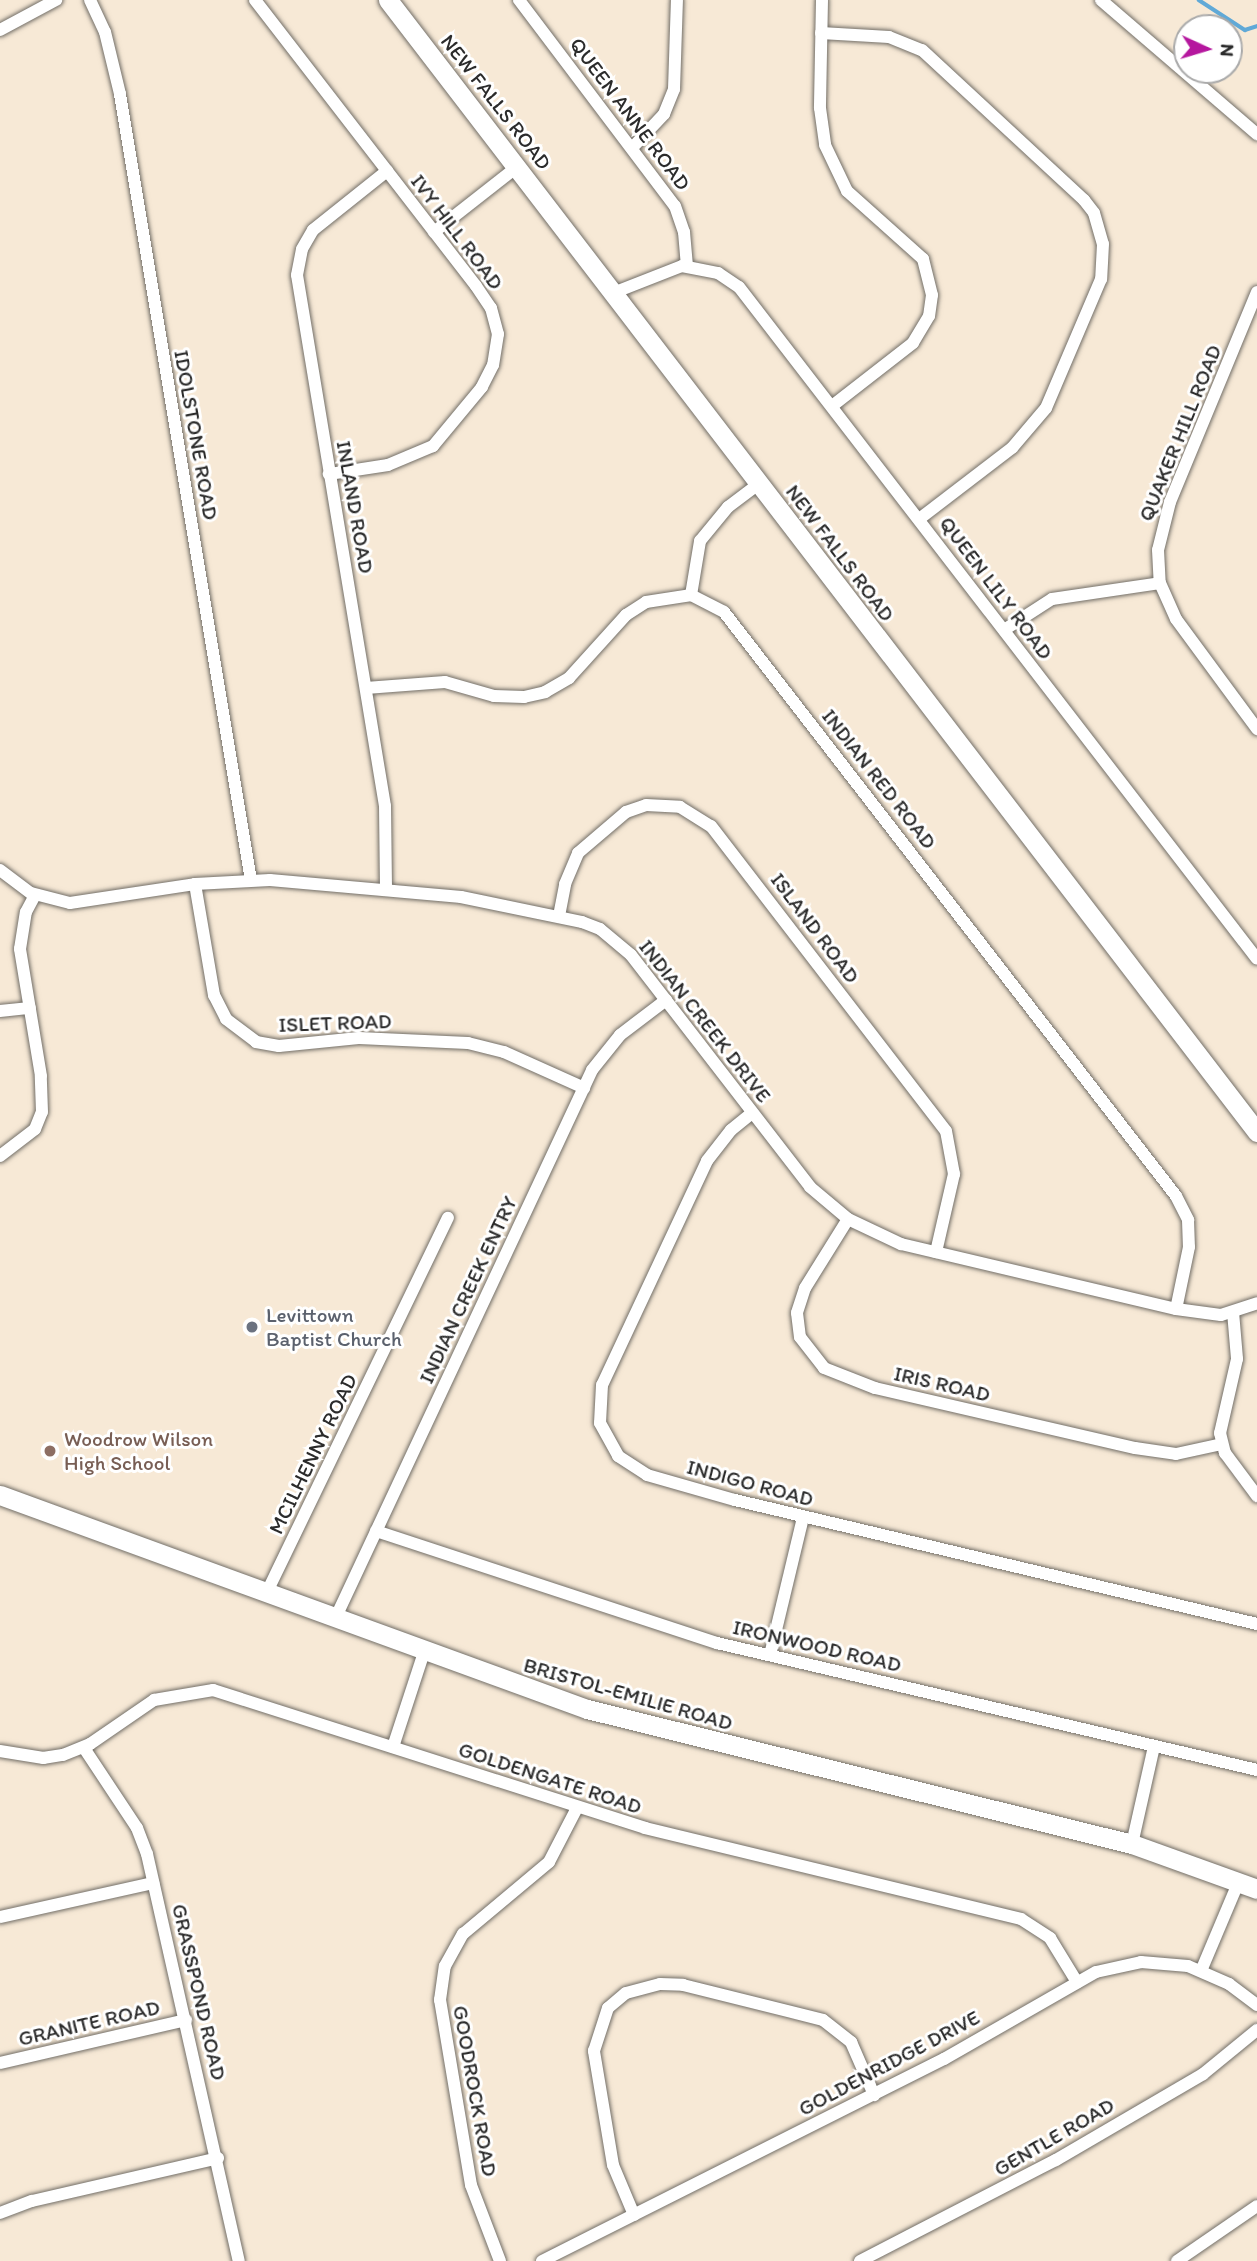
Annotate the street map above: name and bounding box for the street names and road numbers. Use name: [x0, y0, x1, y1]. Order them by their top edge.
street label: NEW FALLS ROAD: [435, 29, 557, 175]
street label: QUEEN ANNE ROAD: [564, 33, 696, 195]
street label: IVY HILL ROAD: [405, 169, 509, 295]
street label: QUAKER HILL ROAD: [1133, 341, 1227, 525]
street label: IDOLSTONE ROAD: [169, 348, 223, 522]
street label: INLAND ROAD: [331, 439, 379, 575]
street label: NEW FALLS ROAD: [780, 480, 900, 626]
street label: QUEEN LILY ROAD: [934, 512, 1058, 664]
street label: INDIAN RED ROAD: [817, 704, 941, 854]
street label: ISLAND ROAD: [765, 868, 865, 988]
street label: INDIAN CREEK DRIVE: [634, 934, 776, 1108]
street label: ISLET ROAD: [278, 1008, 392, 1038]
street label: INDIAN CREEK ENTRY: [414, 1192, 522, 1388]
street label: IRIS ROAD: [892, 1361, 992, 1407]
street label: MCILHENNY ROAD: [263, 1370, 363, 1538]
street label: INDIGO ROAD: [684, 1454, 816, 1512]
street label: IRONWOOD ROAD: [731, 1614, 903, 1678]
street label: BRISTOL-EMILIE ROAD: [521, 1652, 735, 1736]
street label: GOLDENGATE ROAD: [455, 1737, 645, 1819]
street label: GRASSPOND ROAD: [167, 1902, 231, 2082]
street label: GRANITE ROAD: [16, 1995, 162, 2051]
street label: GOODROCK ROAD: [448, 2004, 502, 2178]
street label: GOLDENRIDGE DRIVE: [793, 2004, 985, 2122]
street label: GENTLE ROAD: [990, 2093, 1118, 2181]

